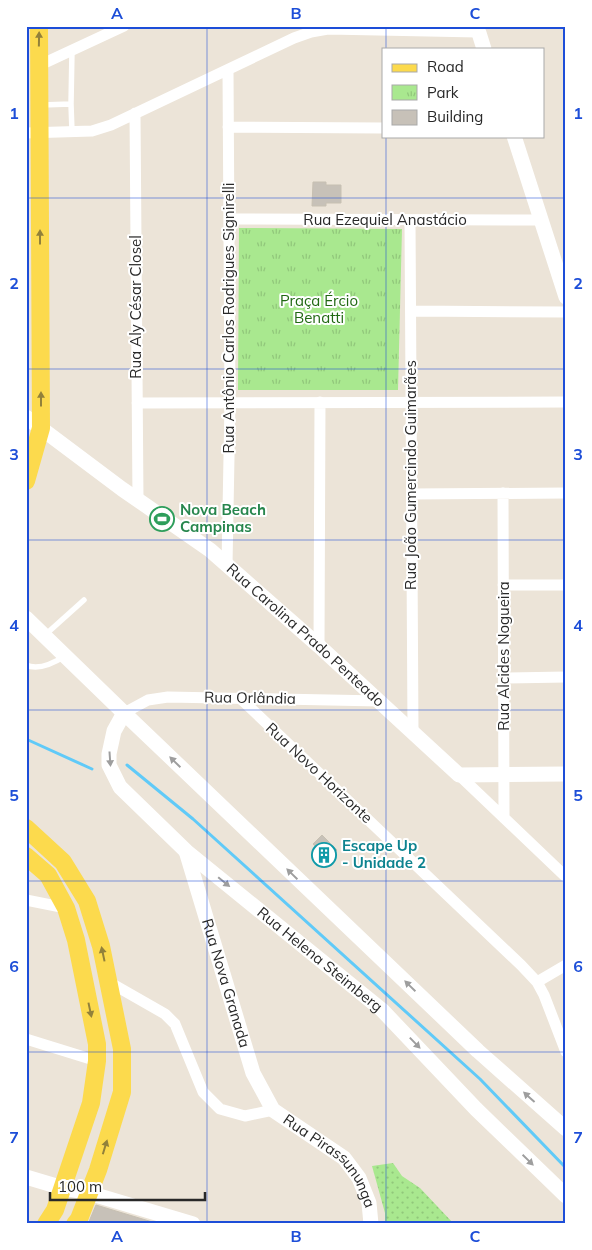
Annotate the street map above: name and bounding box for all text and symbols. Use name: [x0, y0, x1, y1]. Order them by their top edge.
text: A: [111, 3, 123, 23]
text: B: [290, 3, 302, 23]
text: C: [470, 3, 481, 23]
one-way arrow: [35, 31, 43, 47]
legend: [382, 48, 544, 138]
text: Road: [427, 57, 464, 76]
text: Park: [427, 83, 459, 102]
text: 1: [9, 103, 19, 123]
text: 1: [573, 103, 583, 123]
text: Building: [427, 107, 483, 126]
street label: Rua Antônio Carlos Rodrigues Signirelli: [219, 183, 238, 453]
street label: Rua Ezequiel Anastácio: [303, 210, 467, 229]
one-way arrow: [35, 229, 43, 245]
street label: Rua Aly César Closel: [126, 235, 145, 379]
text: 2: [9, 273, 19, 293]
text: 2: [573, 273, 583, 293]
park label: Praça Ércio Benatti: [280, 291, 358, 327]
street label: Rua João Gumercindo Guimarães: [401, 360, 420, 590]
one-way arrow: [37, 391, 45, 407]
text: 3: [9, 444, 19, 464]
text: 3: [573, 444, 583, 464]
place label: Nova Beach Campinas: [180, 500, 266, 536]
sports icon: Nova Beach Campinas: [149, 506, 175, 532]
street label: Rua Carolina Prado Penteado: [223, 559, 389, 711]
street label: Rua Alcides Nogueira: [494, 581, 513, 731]
text: 4: [9, 615, 19, 635]
text: 4: [573, 615, 583, 635]
street label: Rua Orlândia: [204, 687, 296, 708]
street label: Rua Novo Horizonte: [262, 718, 377, 827]
one-way arrow: [107, 752, 115, 768]
one-way arrow: [169, 756, 181, 768]
text: 5: [9, 785, 19, 805]
text: 5: [573, 785, 583, 805]
place label: Escape Up - Unidade 2: [342, 836, 426, 872]
building icon: Escape Up - Unidade 2: [311, 842, 337, 868]
one-way arrow: [287, 868, 299, 880]
one-way arrow: [217, 876, 230, 887]
street label: Rua Helena Steimberg: [254, 903, 387, 1016]
street label: Rua Nova Granada: [198, 916, 255, 1050]
one-way arrow: [99, 946, 107, 961]
text: 6: [9, 956, 19, 976]
text: 6: [573, 956, 583, 976]
one-way arrow: [405, 980, 417, 992]
one-way arrow: [86, 1002, 94, 1017]
one-way arrow: [408, 1037, 420, 1049]
one-way arrow: [523, 1091, 536, 1102]
street label: Rua Pirassununga: [280, 1110, 380, 1210]
text: 7: [9, 1127, 19, 1147]
text: 7: [573, 1127, 583, 1147]
one-way arrow: [102, 1139, 110, 1154]
one-way arrow: [522, 1154, 534, 1166]
scale bar: [50, 1170, 205, 1202]
text: 100 m: [58, 1177, 102, 1196]
text: A: [111, 1226, 123, 1246]
text: B: [290, 1226, 302, 1246]
text: C: [470, 1226, 481, 1246]

